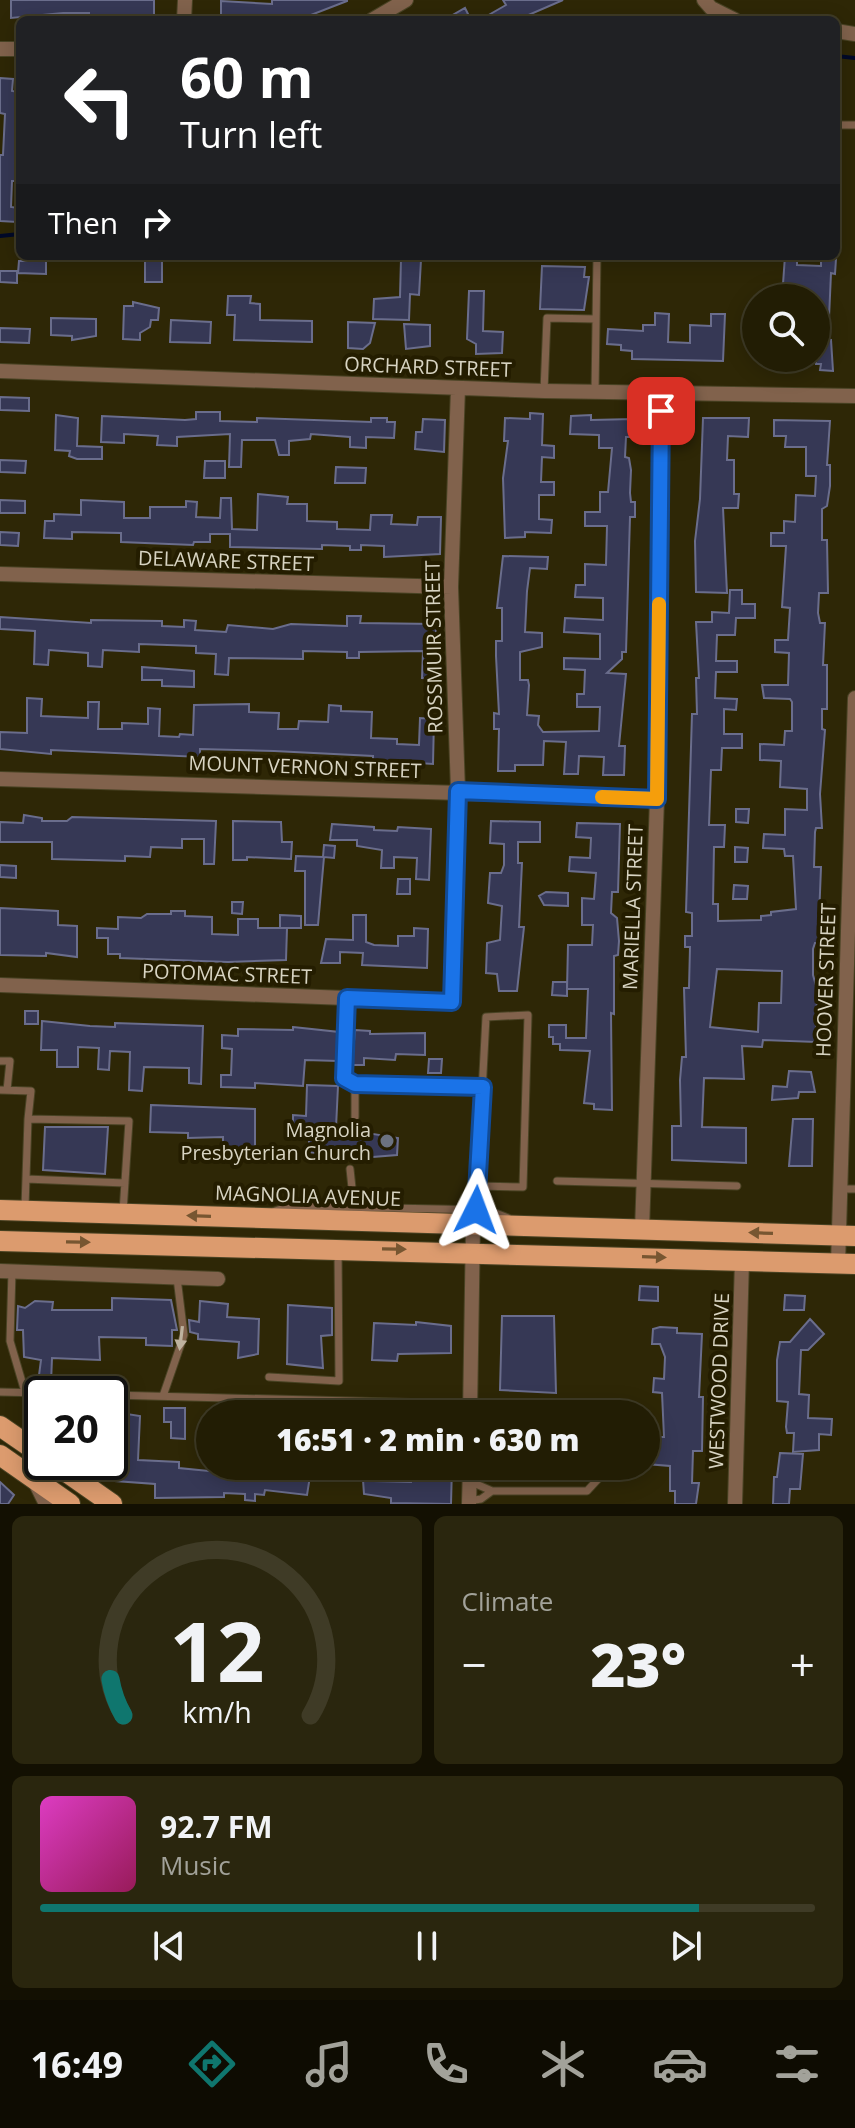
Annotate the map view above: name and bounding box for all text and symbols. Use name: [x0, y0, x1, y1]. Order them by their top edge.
text: 60 m: [180, 38, 314, 114]
icon: left: [48, 48, 152, 152]
text: Turn left: [180, 110, 322, 159]
icon: right: [134, 200, 178, 244]
text: Then: [48, 202, 118, 243]
map controls: [742, 284, 830, 372]
button: search: [742, 284, 830, 372]
street label: ORCHARD STREET: [344, 350, 512, 383]
pin: [627, 377, 695, 445]
icon: arrive: [639, 389, 683, 433]
street label: DELAWARE STREET: [138, 544, 314, 577]
street label: ROSSMUIR STREET: [418, 560, 449, 734]
street label: MOUNT VERNON STREET: [188, 749, 422, 784]
street label: MARIELLA STREET: [616, 824, 649, 990]
street label: HOOVER STREET: [809, 903, 842, 1057]
street label: POTOMAC STREET: [142, 957, 313, 990]
place label: Magnolia Presbyterian Church: [180, 1116, 371, 1166]
marker: Magnolia Presbyterian Church: [378, 1132, 396, 1150]
position arrow: [434, 1168, 518, 1252]
street label: MAGNOLIA AVENUE: [215, 1179, 401, 1212]
one-way arrow: [186, 1210, 211, 1223]
one-way arrow: [748, 1227, 773, 1240]
one-way arrow: [66, 1236, 91, 1249]
one-way arrow: [382, 1243, 407, 1256]
one-way arrow: [642, 1251, 667, 1263]
street label: WESTWOOD DRIVE: [702, 1292, 735, 1470]
one-way arrow: [174, 1326, 187, 1351]
speed limit sign: 20: [24, 1376, 128, 1480]
text: 16:51 · 2 min · 630 m: [276, 1419, 580, 1460]
text: Climate: [462, 1583, 553, 1619]
text: 12: [169, 1593, 264, 1706]
text: 23°: [590, 1623, 686, 1705]
text: −: [462, 1634, 487, 1694]
text: +: [790, 1634, 815, 1694]
text: km/h: [182, 1692, 251, 1731]
text: 92.7 FM: [160, 1806, 273, 1847]
text: Music: [160, 1847, 231, 1883]
icon: previous: [147, 1924, 191, 1968]
icon: pause: [405, 1924, 449, 1968]
icon: next: [664, 1924, 708, 1968]
icon: directions: [184, 2036, 240, 2092]
icon: music: [301, 2036, 357, 2092]
icon: phone: [418, 2036, 474, 2092]
icon: climate: [535, 2036, 591, 2092]
icon: car: [652, 2036, 708, 2092]
icon: filters: [769, 2036, 825, 2092]
text: 16:49: [30, 2040, 123, 2089]

